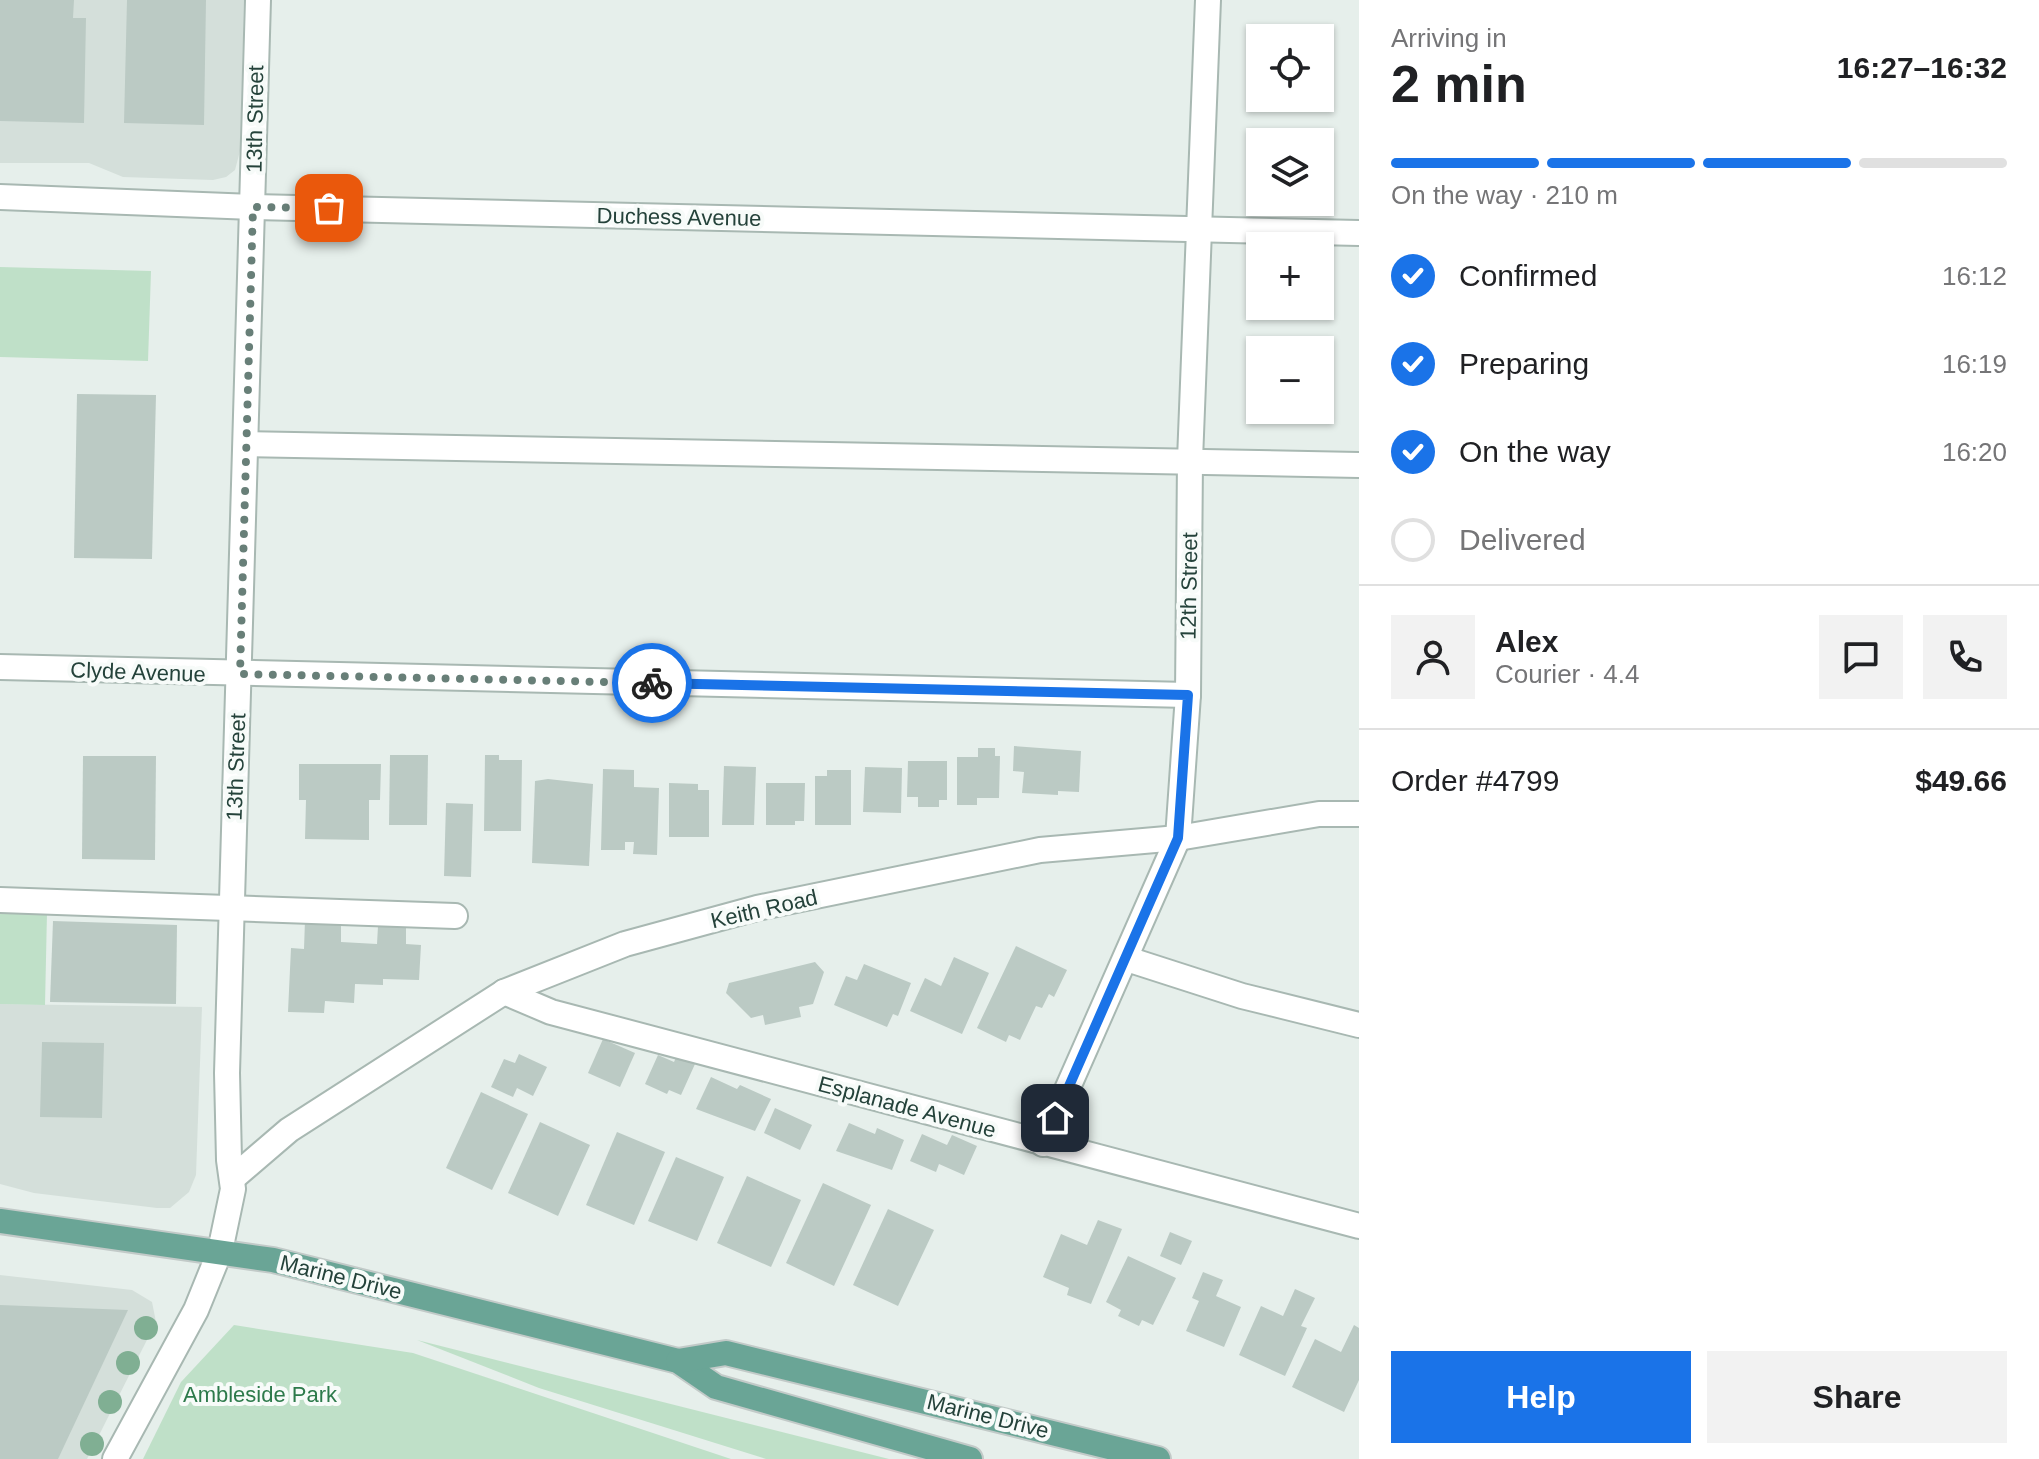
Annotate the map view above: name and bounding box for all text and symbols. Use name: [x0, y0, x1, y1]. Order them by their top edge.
text: Arriving in: [1391, 23, 1507, 53]
map controls: [1246, 24, 1334, 424]
button: locate: [1246, 24, 1334, 112]
text: 16:27–16:32: [1837, 51, 2007, 84]
text: 2 min: [1391, 55, 1527, 113]
street label: 13th Street: [242, 65, 268, 173]
button: layers: [1246, 128, 1334, 216]
pin: [295, 174, 363, 242]
text: On the way · 210 m: [1391, 180, 1618, 210]
icon: bag: [307, 186, 351, 230]
street label: Duchess Avenue: [596, 203, 762, 231]
button: +: [1246, 232, 1334, 320]
icon: check: [1391, 254, 1435, 298]
text: Confirmed: [1459, 259, 1597, 292]
text: 16:12: [1942, 261, 2007, 291]
button: −: [1246, 336, 1334, 424]
icon: check: [1391, 342, 1435, 386]
text: Preparing: [1459, 347, 1589, 380]
text: 16:19: [1942, 349, 2007, 379]
icon: check: [1391, 430, 1435, 474]
text: On the way: [1459, 435, 1611, 468]
text: 16:20: [1942, 437, 2007, 467]
text: Delivered: [1459, 523, 1586, 556]
street label: 12th Street: [1176, 532, 1202, 640]
button: person: [1391, 615, 1475, 699]
button: chat: [1819, 615, 1903, 699]
button: phone: [1923, 615, 2007, 699]
text: Alex: [1495, 625, 1558, 658]
courier: [612, 643, 692, 723]
street label: Clyde Avenue: [70, 657, 206, 687]
text: Courier · 4.4: [1495, 659, 1640, 689]
icon: bike: [630, 661, 674, 705]
street label: 13th Street: [222, 713, 250, 821]
text: Order #4799: [1391, 764, 1559, 797]
text: $49.66: [1915, 764, 2007, 797]
street label: Keith Road: [708, 885, 820, 933]
street label: Esplanade Avenue: [815, 1071, 999, 1143]
pin: [1021, 1084, 1089, 1152]
icon: home: [1033, 1096, 1077, 1140]
street label: Marine Drive: [277, 1250, 405, 1304]
button: Help: [1391, 1351, 1691, 1443]
button: Share: [1707, 1351, 2007, 1443]
park label: Ambleside Park: [183, 1382, 338, 1407]
street label: Marine Drive: [924, 1389, 1052, 1443]

